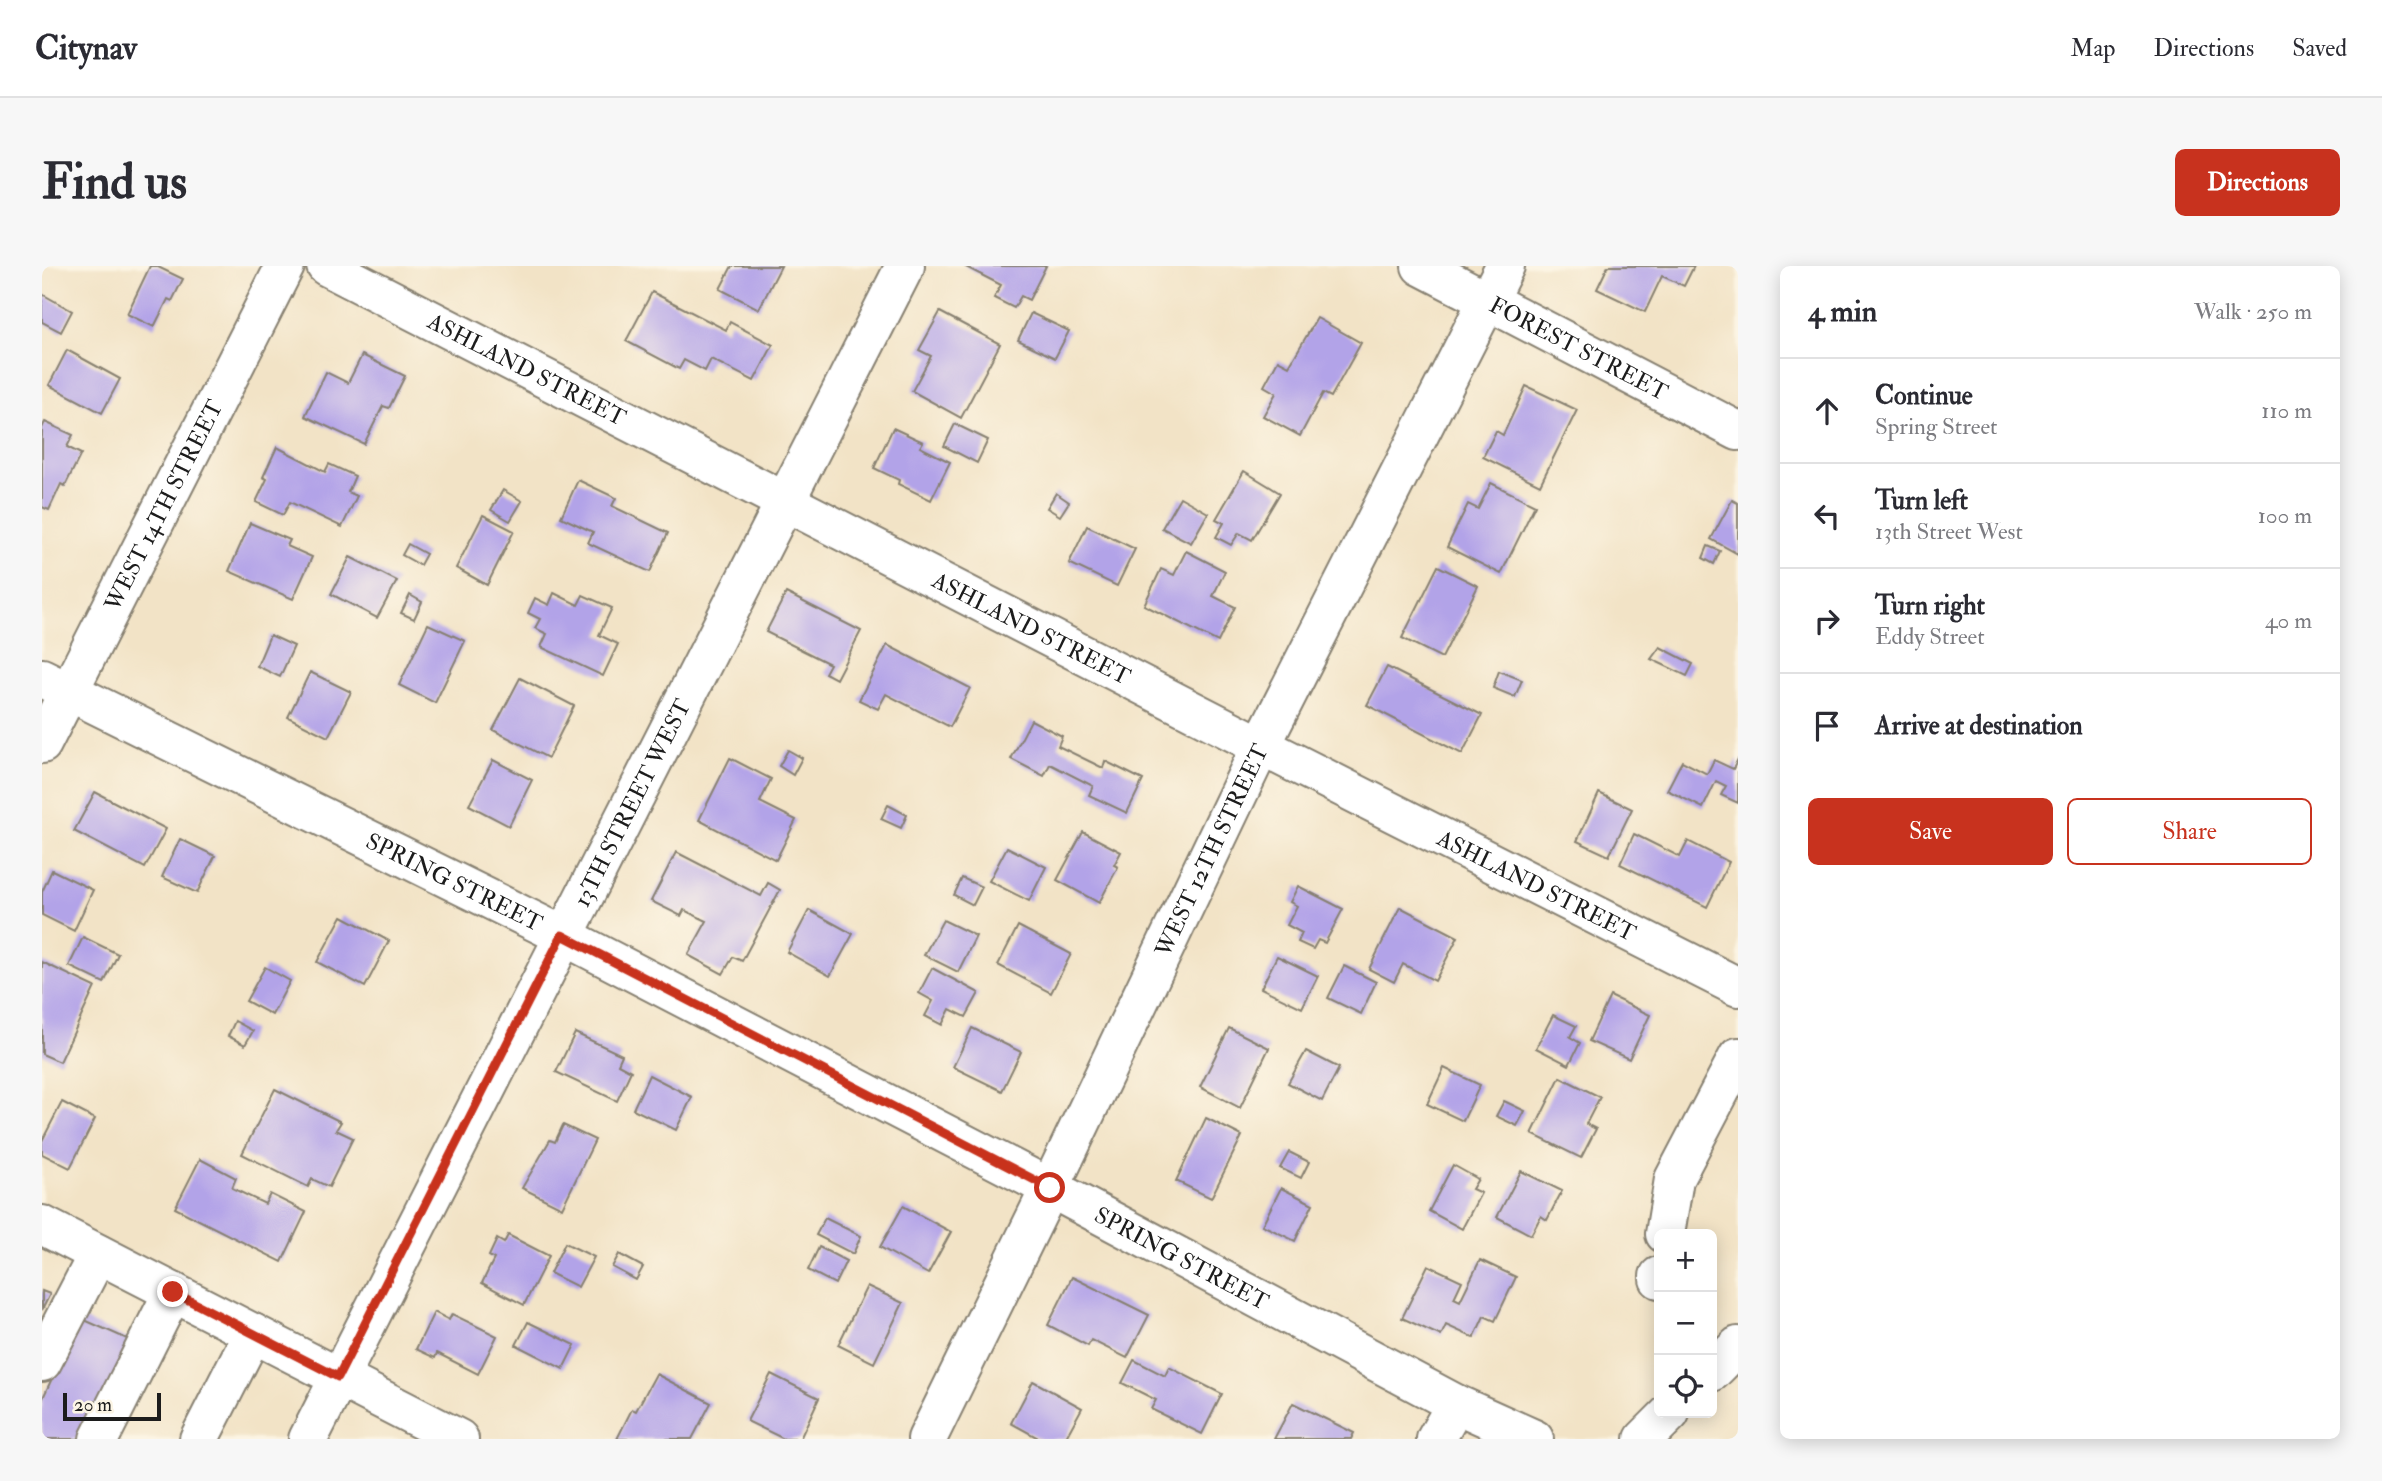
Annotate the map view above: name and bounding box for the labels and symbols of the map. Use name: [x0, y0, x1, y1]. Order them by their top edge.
street label: FOREST STREET: [1485, 290, 1673, 407]
street label: ASHLAND STREET: [422, 306, 631, 432]
street label: WEST 14TH STREET: [97, 395, 229, 616]
street label: ASHLAND STREET: [927, 565, 1135, 691]
street label: 13TH STREET WEST: [567, 694, 697, 911]
street label: WEST 12TH STREET: [1148, 739, 1274, 962]
street label: ASHLAND STREET: [1432, 823, 1641, 948]
street label: SPRING STREET: [361, 826, 547, 938]
route start: [1034, 1172, 1065, 1203]
street label: SPRING STREET: [1090, 1200, 1274, 1316]
route end: [157, 1276, 188, 1307]
scale bar: [63, 1390, 161, 1422]

